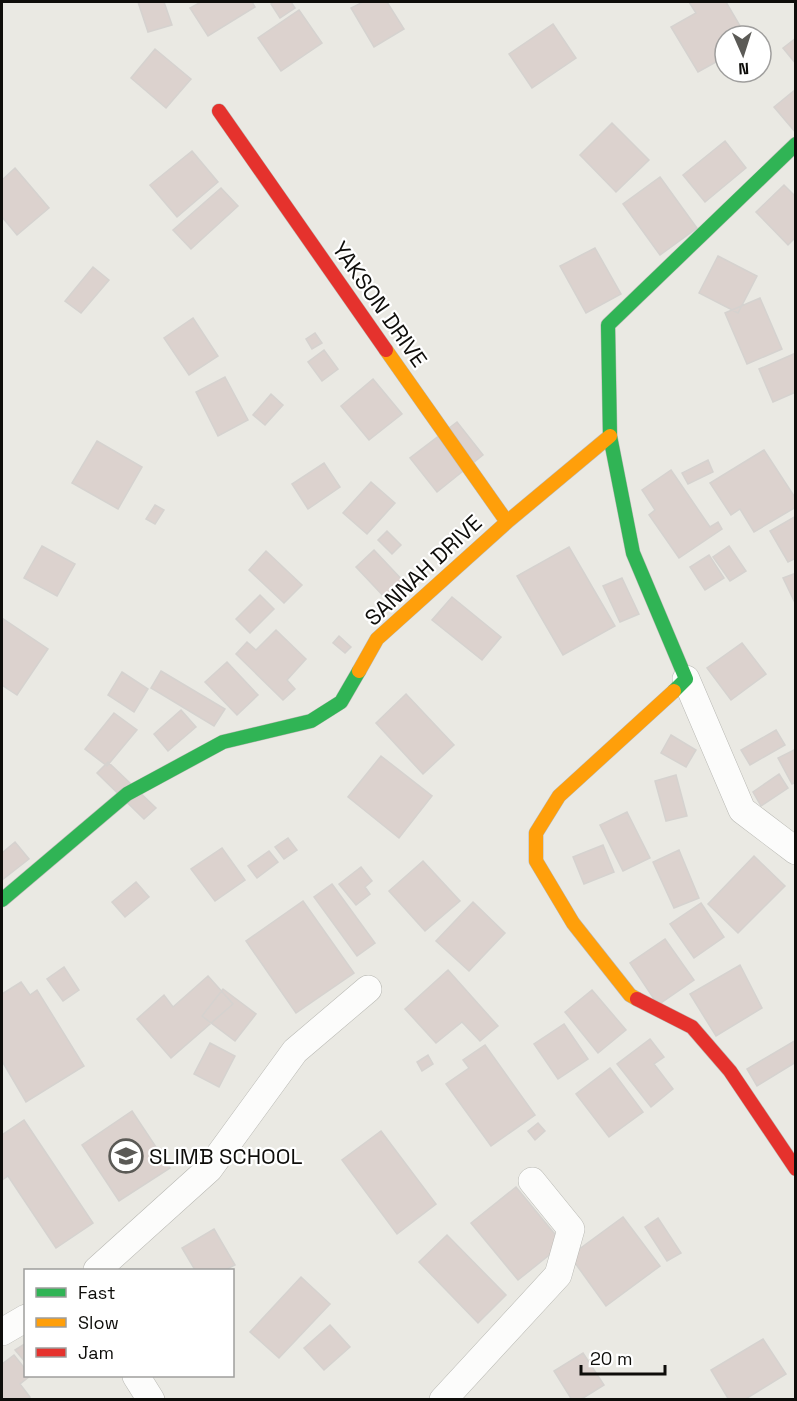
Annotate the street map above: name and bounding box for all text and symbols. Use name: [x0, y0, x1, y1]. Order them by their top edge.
north arrow: [713, 24, 773, 84]
text: N: [738, 58, 750, 79]
street label: YAKSON DRIVE: [326, 236, 434, 372]
street label: SANNAH DRIVE: [358, 509, 488, 631]
school or university icon: SLIMB SCHOOL: [108, 1138, 144, 1174]
place label: SLIMB SCHOOL: [149, 1142, 303, 1170]
legend: [24, 1269, 234, 1377]
text: Fast: [78, 1281, 115, 1304]
text: Slow: [78, 1311, 119, 1334]
scale bar: [581, 1338, 665, 1376]
text: Jam: [78, 1341, 114, 1364]
text: 20 m: [590, 1347, 633, 1370]

